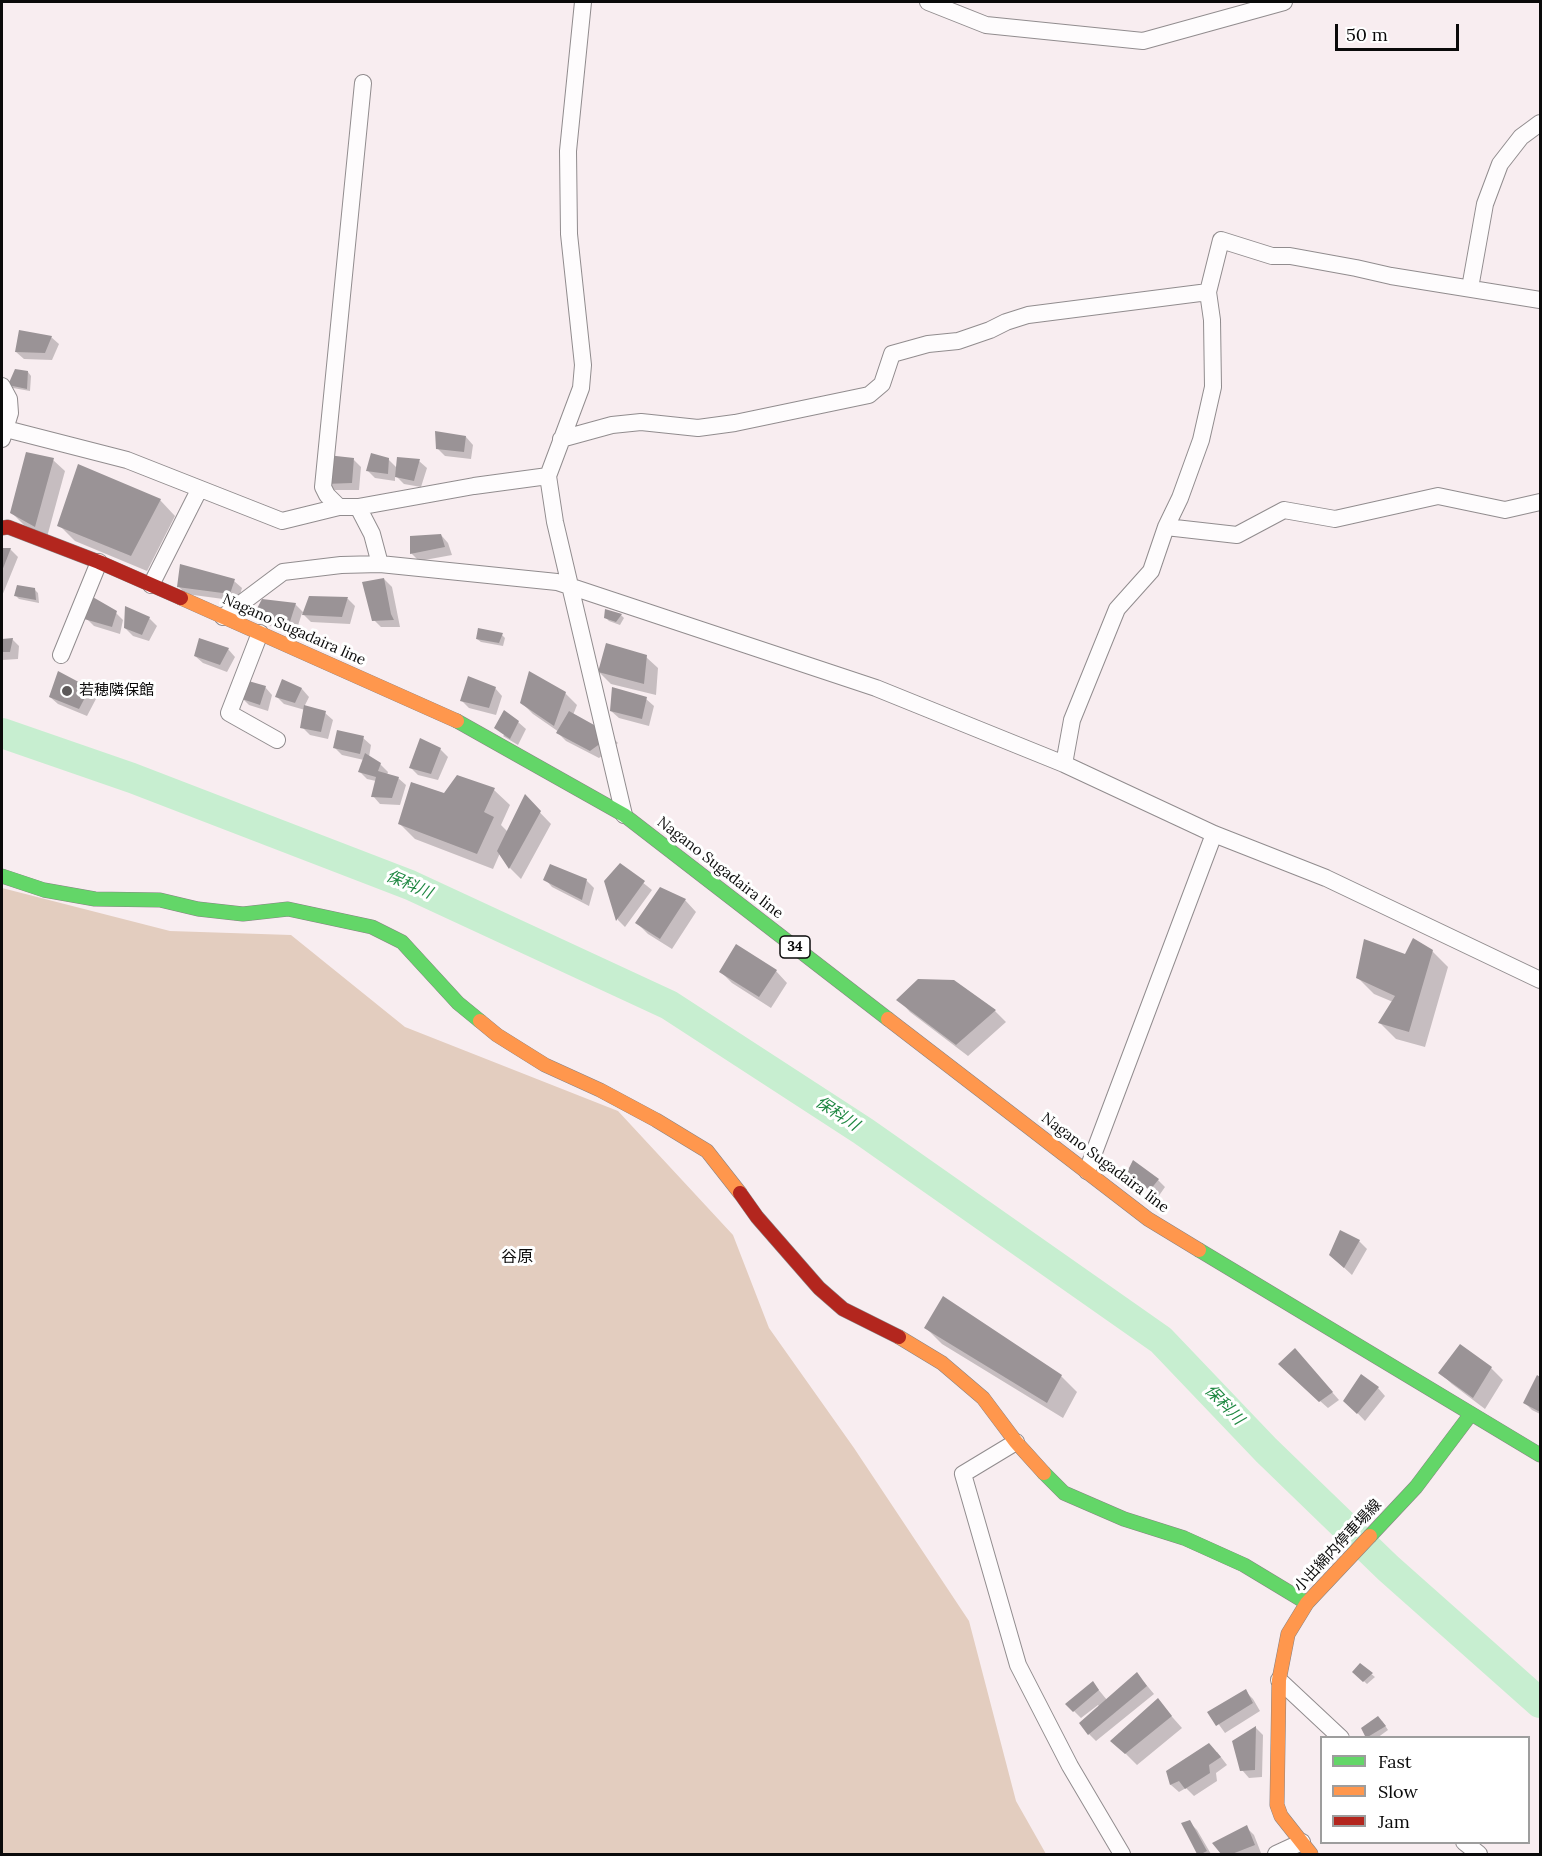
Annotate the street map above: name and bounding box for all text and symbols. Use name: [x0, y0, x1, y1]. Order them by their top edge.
scale bar: [1338, 12, 1462, 50]
text: 50 m: [1346, 23, 1388, 46]
street label: Nagano Sugadaira line: [220, 590, 368, 670]
place label: 若穂隣保館: [79, 682, 154, 700]
marker: 若穂隣保館: [60, 684, 74, 698]
street label: Nagano Sugadaira line: [653, 813, 787, 923]
water label: 保科川: [383, 867, 435, 903]
road number: 34: [780, 936, 810, 958]
water label: 保科川: [812, 1093, 862, 1135]
street label: Nagano Sugadaira line: [1038, 1109, 1172, 1217]
district label: 谷原: [501, 1247, 533, 1267]
water label: 保科川: [1200, 1381, 1248, 1429]
street label: 小出綿内停車場線: [1290, 1496, 1386, 1596]
legend: [1320, 1736, 1530, 1844]
text: Fast: [1378, 1750, 1412, 1773]
text: Slow: [1378, 1780, 1418, 1803]
text: Jam: [1378, 1810, 1410, 1833]

